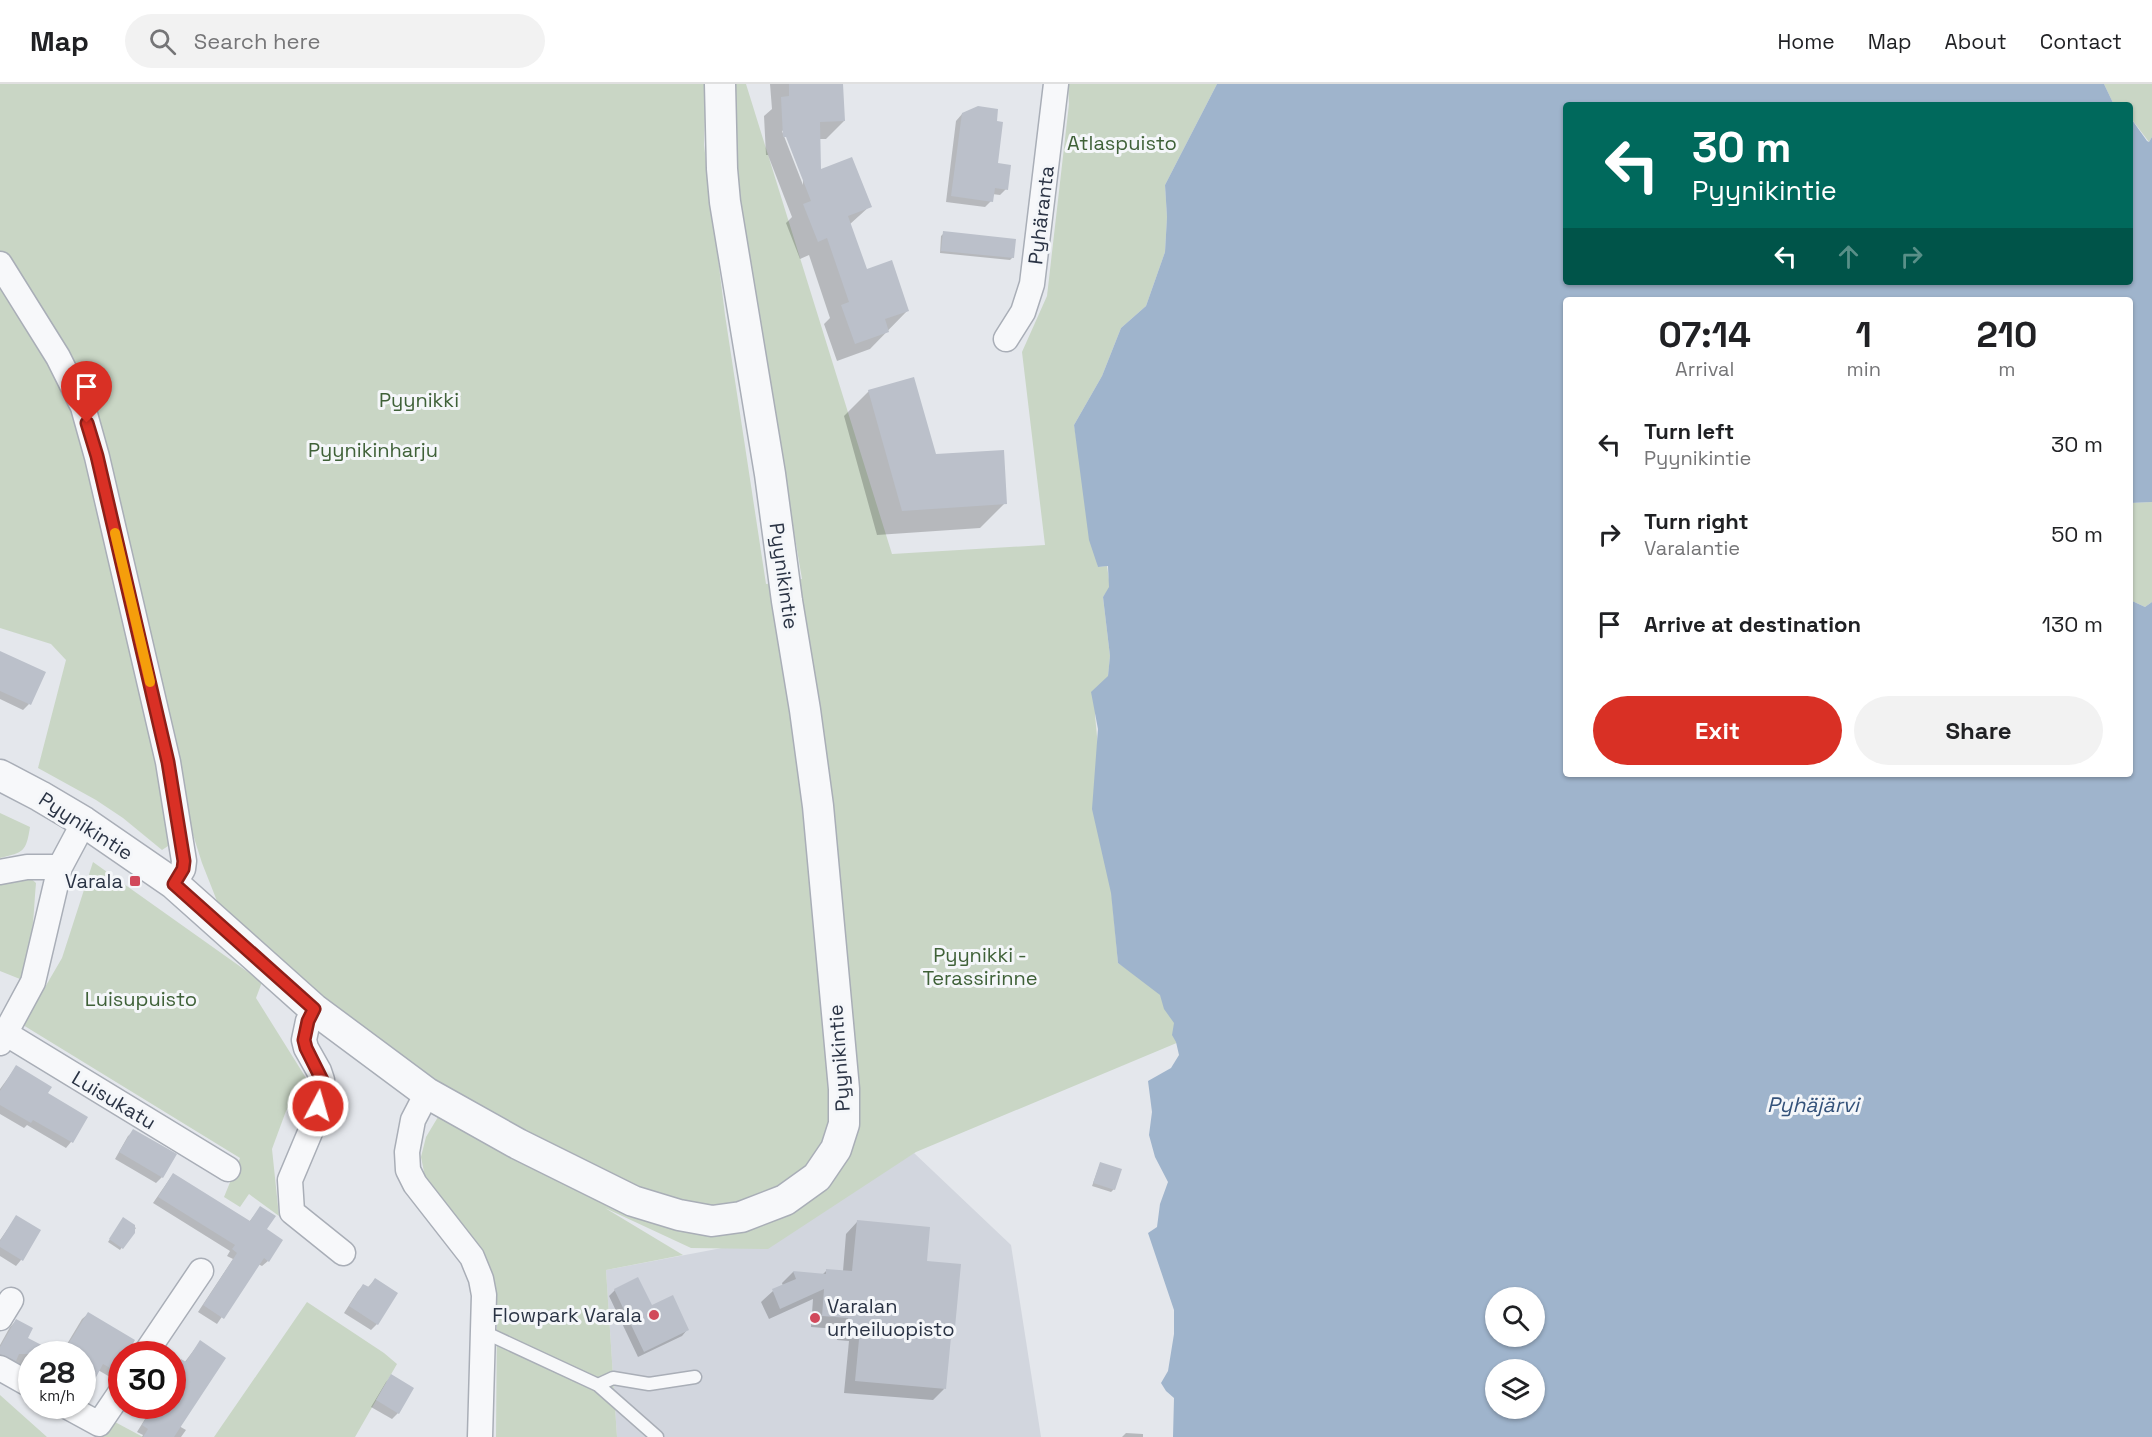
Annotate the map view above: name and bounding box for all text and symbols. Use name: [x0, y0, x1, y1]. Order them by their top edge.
search box: [125, 14, 545, 68]
text: Map: [30, 23, 89, 59]
icon: search: [146, 25, 179, 58]
text: Search here: [194, 27, 321, 55]
text: Home: [1777, 28, 1835, 55]
text: Map: [1868, 28, 1912, 55]
text: About: [1945, 28, 2007, 55]
text: Contact: [2040, 28, 2122, 55]
text: 30 m: [1692, 121, 1791, 174]
icon: left: [1593, 126, 1671, 204]
park label: Atlaspuisto: [1067, 130, 1177, 156]
street label: Pyhäranta: [1022, 164, 1060, 266]
text: Pyynikintie: [1692, 173, 1837, 208]
icon: left: [1769, 240, 1802, 273]
icon: ahead: [1832, 240, 1865, 273]
icon: right: [1895, 240, 1928, 273]
text: 07:14: [1659, 312, 1751, 358]
text: 1: [1856, 312, 1872, 358]
text: 210: [1976, 312, 2037, 358]
text: Arrival: [1675, 356, 1735, 382]
text: min: [1847, 356, 1881, 382]
text: m: [1998, 356, 2016, 382]
pin: [61, 361, 112, 423]
icon: arrive: [70, 370, 103, 403]
park label: Pyynikki: [379, 387, 459, 413]
text: Turn left: [1644, 417, 1734, 445]
icon: left: [1593, 428, 1626, 461]
text: 30 m: [2051, 430, 2103, 458]
park label: Pyynikinharju: [308, 437, 438, 463]
text: Pyynikintie: [1644, 445, 1751, 471]
text: Turn right: [1644, 507, 1749, 535]
icon: right: [1593, 518, 1626, 551]
text: 50 m: [2051, 520, 2103, 548]
street label: Pyynikintie: [764, 521, 804, 631]
text: Varalantie: [1644, 535, 1740, 561]
icon: arrive: [1593, 608, 1626, 641]
text: Arrive at destination: [1644, 610, 1861, 638]
text: 130 m: [2042, 610, 2103, 638]
button: Exit: [1593, 696, 1842, 765]
button: Share: [1854, 696, 2103, 765]
street label: Pyynikintie: [34, 786, 138, 866]
place label: Varala: [65, 868, 123, 894]
marker: Varala: [128, 874, 142, 888]
park label: Pyynikki - Terassirinne: [923, 942, 1038, 991]
park label: Luisupuisto: [85, 986, 197, 1012]
street label: Pyynikintie: [822, 1004, 856, 1112]
street label: Luisukatu: [67, 1065, 161, 1135]
position arrow: [286, 1074, 350, 1138]
water label: Pyhäjärvi: [1767, 1091, 1862, 1118]
map controls: [1485, 1287, 1545, 1419]
button: search: [1485, 1287, 1545, 1347]
place label: Varalan urheiluopisto: [827, 1293, 955, 1342]
place label: Flowpark Varala: [492, 1302, 642, 1328]
marker: Flowpark Varala: [647, 1308, 661, 1322]
marker: Varalan urheiluopisto: [808, 1311, 822, 1325]
speed limit sign: 30: [108, 1341, 186, 1419]
text: 28: [39, 1353, 75, 1392]
button: layers: [1485, 1359, 1545, 1419]
text: km/h: [39, 1386, 75, 1405]

